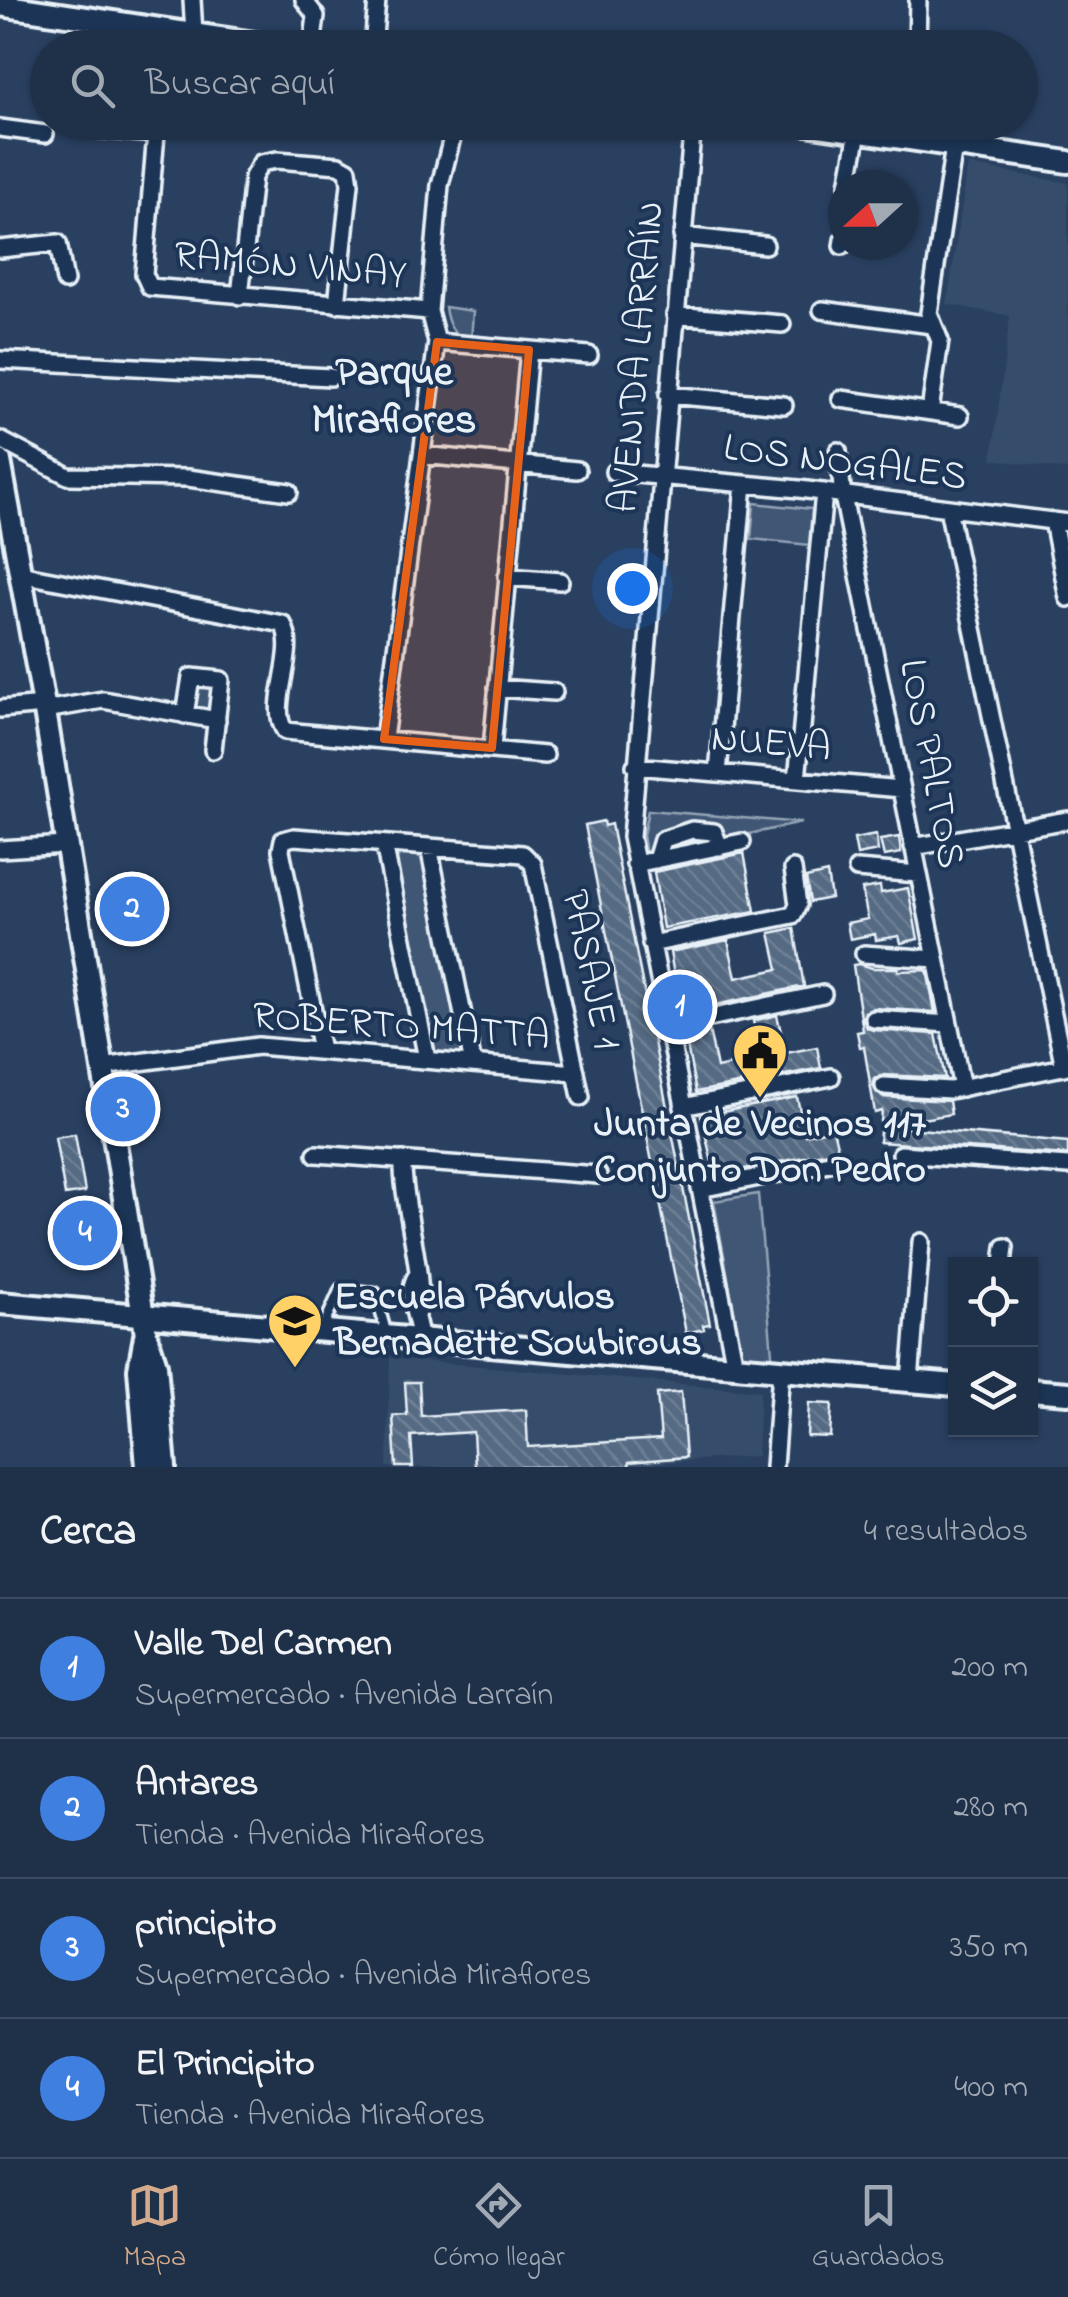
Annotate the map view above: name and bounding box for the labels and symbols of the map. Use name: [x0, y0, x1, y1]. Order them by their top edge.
north arrow: [828, 170, 918, 260]
street label: AVENIDA LARRAÍN: [596, 199, 682, 515]
street label: RAMÓN VINAY: [172, 227, 408, 307]
district label: Parque Miraflores: [312, 343, 476, 452]
street label: LOS NOGALES: [720, 420, 970, 508]
your location: [607, 563, 658, 614]
street label: LOS PALTOS: [881, 654, 979, 874]
street label: NUEVA: [709, 710, 833, 780]
pin: 2: [100, 872, 164, 946]
street label: PASAJE 1: [543, 885, 635, 1055]
pin: 1: [648, 970, 712, 1044]
street label: ROBERTO MATTA: [250, 988, 552, 1068]
public building icon: Junta de Vecinos 117 Conjunto Don Pedro: [730, 1021, 790, 1100]
pin: 3: [90, 1072, 156, 1146]
place label: Junta de Vecinos 117 Conjunto Don Pedro: [594, 1096, 926, 1201]
pin: 4: [52, 1196, 118, 1270]
place label: Escuela Párvulos Bernadette Soubirous: [332, 1269, 702, 1374]
school or university icon: Escuela Párvulos Bernadette Soubirous: [265, 1291, 325, 1370]

